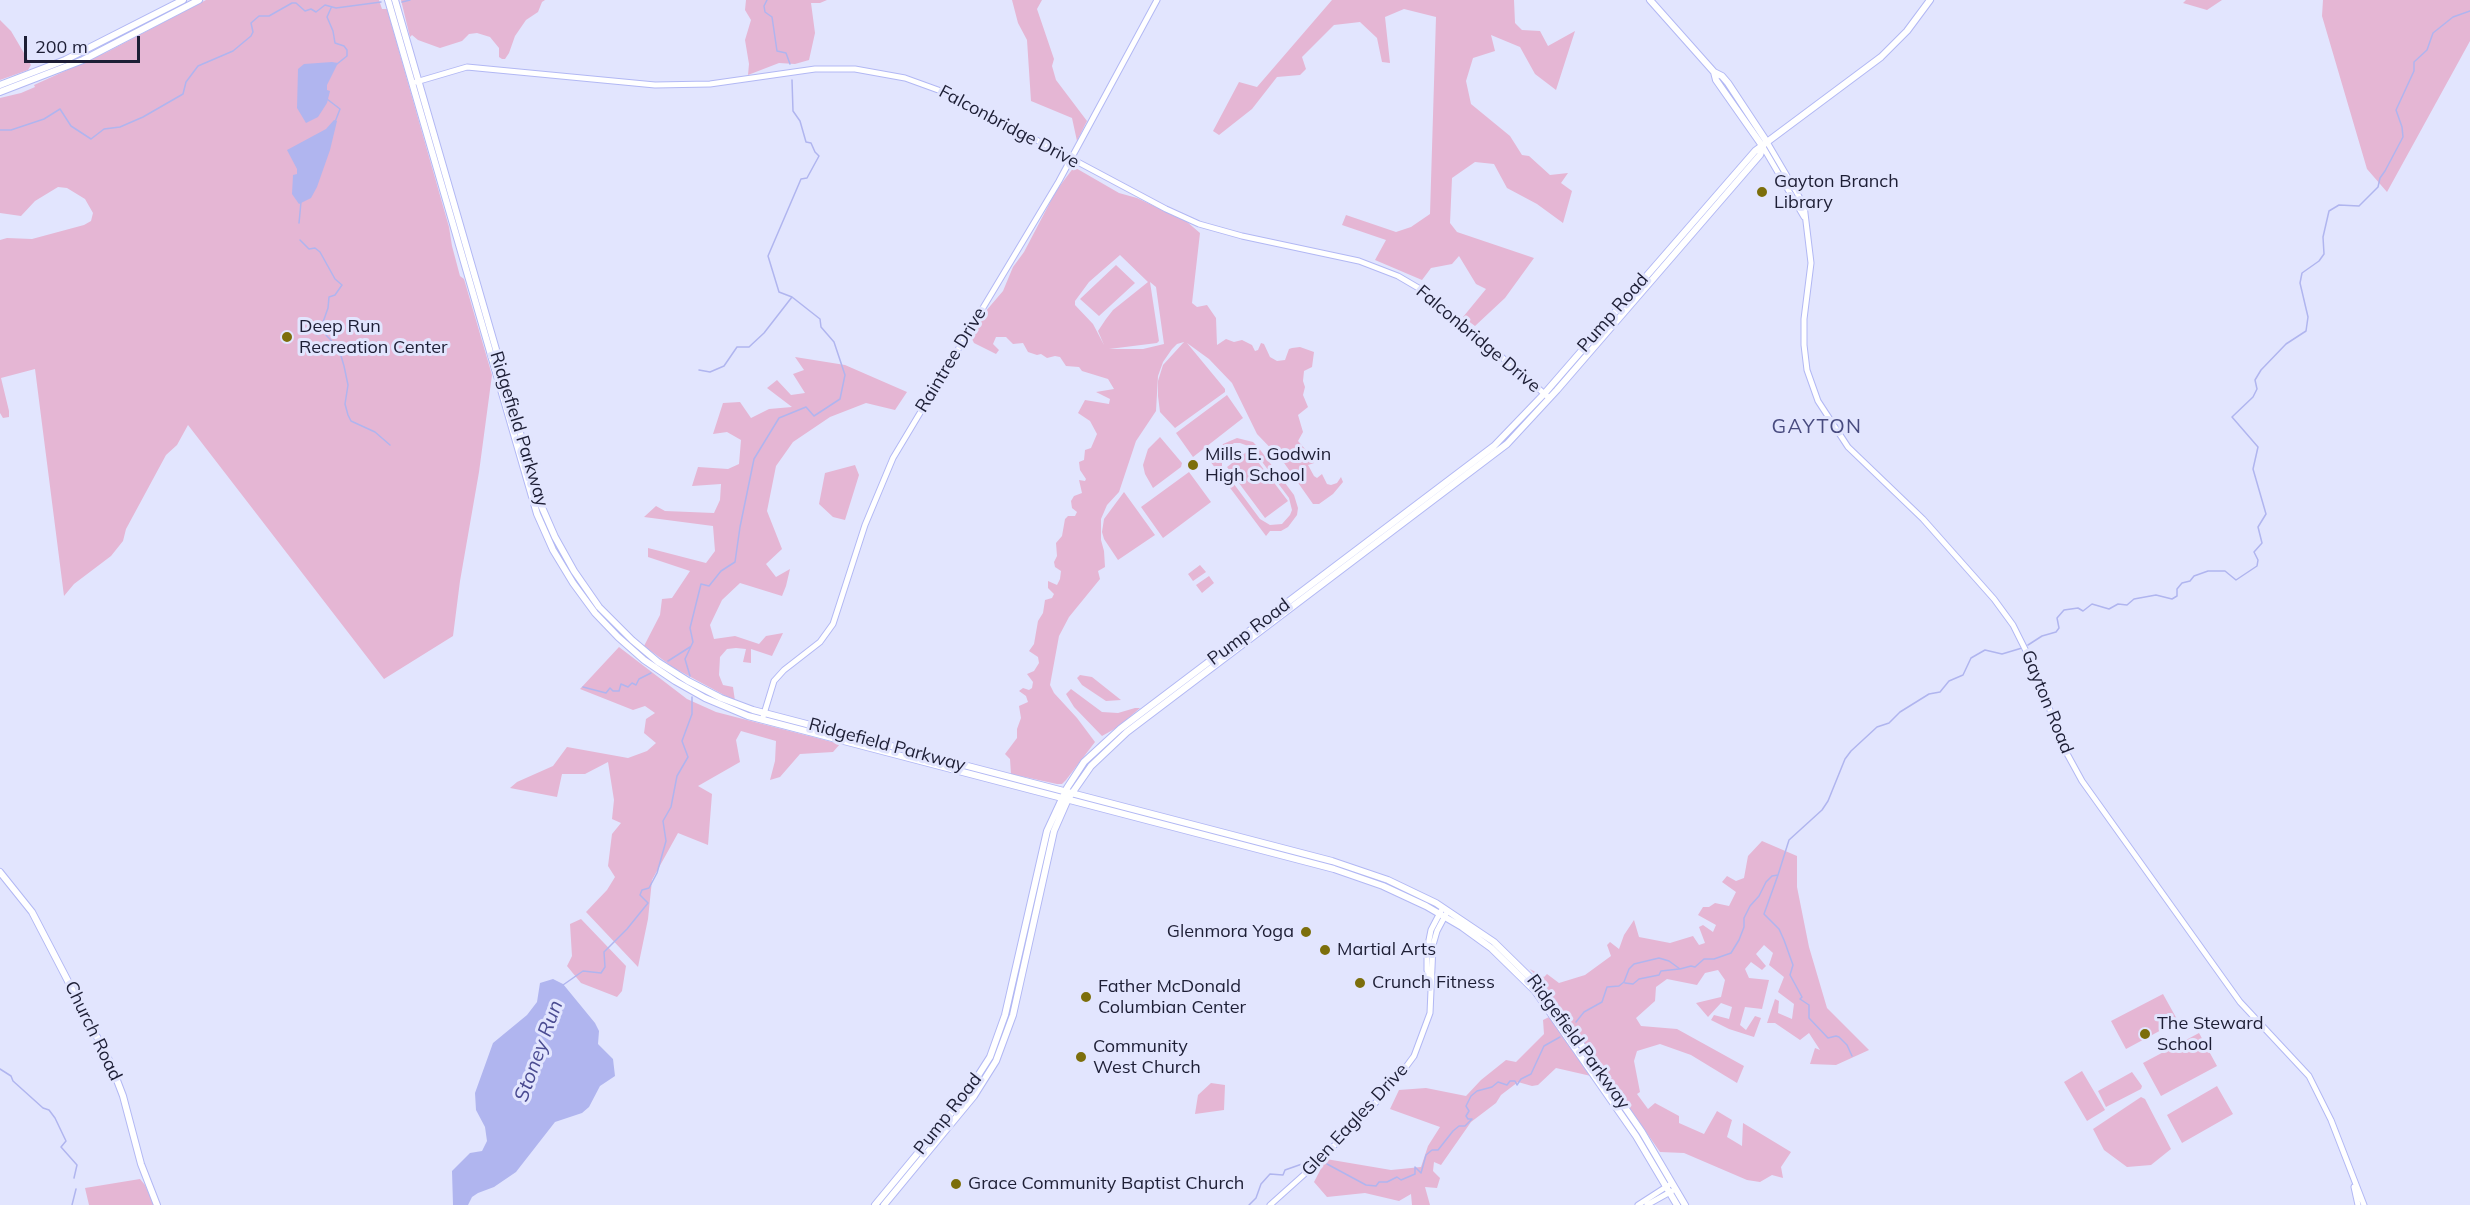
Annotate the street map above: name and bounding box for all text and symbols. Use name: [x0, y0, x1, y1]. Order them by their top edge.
scale bar: [27, 24, 142, 62]
text: 200 m: [35, 35, 88, 58]
street label: Falconbridge Drive: [935, 81, 1083, 173]
place label: Gayton Branch Library: [1774, 171, 1899, 213]
marker: Gayton Branch Library: [1755, 185, 1769, 199]
street label: Pump Road: [1573, 269, 1653, 357]
street label: Falconbridge Drive: [1411, 281, 1545, 397]
street label: Raintree Drive: [911, 304, 991, 416]
place label: Deep Run Recreation Center: [299, 316, 448, 358]
marker: Deep Run Recreation Center: [280, 330, 294, 344]
street label: Ridgefield Parkway: [485, 349, 553, 509]
district label: GAYTON: [1771, 415, 1863, 439]
place label: Mills E. Godwin High School: [1205, 444, 1331, 486]
marker: Mills E. Godwin High School: [1186, 458, 1200, 472]
street label: Pump Road: [1204, 594, 1294, 670]
street label: Gayton Road: [2016, 647, 2078, 757]
street label: Ridgefield Parkway: [806, 714, 968, 776]
place label: Glenmora Yoga: [1167, 921, 1294, 943]
marker: Glenmora Yoga: [1299, 925, 1313, 939]
place label: Martial Arts: [1337, 939, 1436, 961]
marker: Martial Arts: [1318, 943, 1332, 957]
street label: Ridgefield Parkway: [1522, 970, 1634, 1114]
place label: Crunch Fitness: [1372, 972, 1495, 994]
place label: Father McDonald Columbian Center: [1098, 976, 1246, 1018]
marker: Crunch Fitness: [1353, 976, 1367, 990]
street label: Church Road: [60, 978, 126, 1084]
marker: Father McDonald Columbian Center: [1079, 990, 1093, 1004]
water label: Stoney Run: [510, 997, 568, 1105]
place label: The Steward School: [2157, 1013, 2263, 1056]
marker: The Steward School: [2138, 1027, 2152, 1041]
place label: Community West Church: [1093, 1036, 1201, 1078]
marker: Community West Church: [1074, 1050, 1088, 1064]
street label: Glen Eagles Drive: [1297, 1059, 1413, 1181]
street label: Pump Road: [910, 1069, 986, 1159]
place label: Grace Community Baptist Church: [968, 1173, 1244, 1195]
marker: Grace Community Baptist Church: [949, 1177, 963, 1191]

